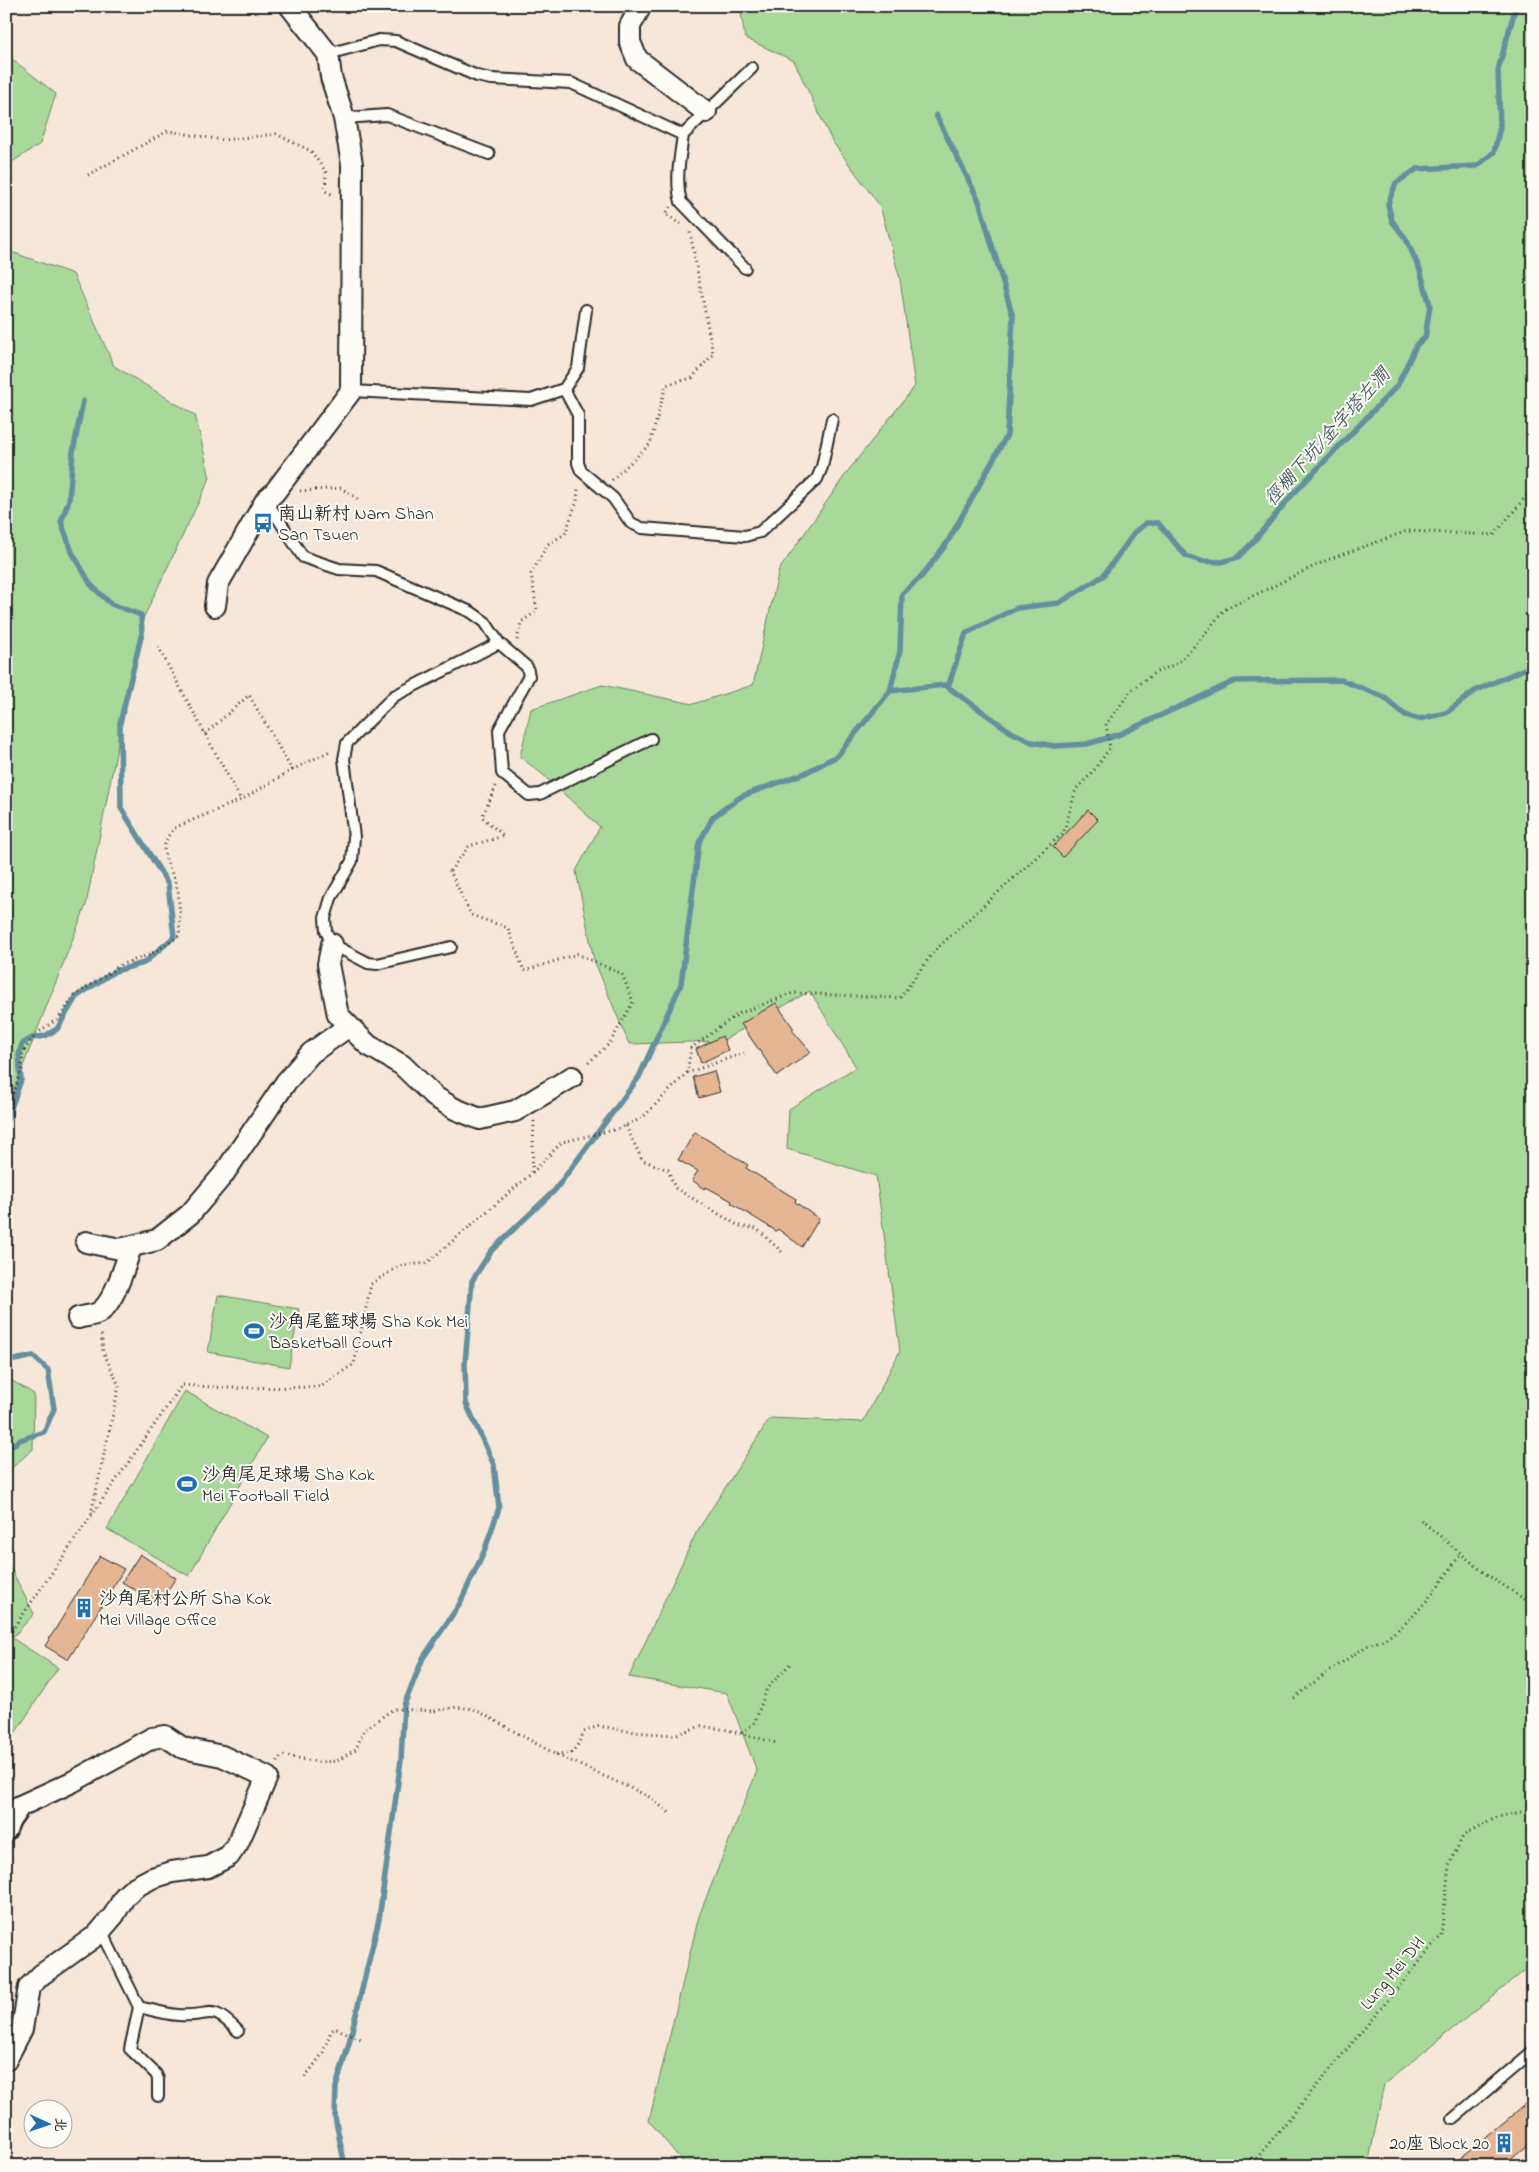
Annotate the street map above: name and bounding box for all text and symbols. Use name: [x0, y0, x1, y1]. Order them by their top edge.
water label: 徑棚下坑/金字塔左澗: [1259, 361, 1398, 512]
place label: 南山新村 Nam Shan San Tsuen: [278, 502, 434, 549]
bus stop icon: 南山新村 Nam Shan San Tsuen: [252, 512, 274, 534]
place label: 沙角尾籃球場 Sha Kok Mei Basketball Court: [268, 1310, 468, 1357]
sports icon: 沙角尾籃球場 Sha Kok Mei Basketball Court: [243, 1320, 265, 1342]
place label: 沙角尾足球場 Sha Kok Mei Football Field: [202, 1463, 374, 1510]
sports icon: 沙角尾足球場 Sha Kok Mei Football Field: [176, 1473, 198, 1495]
place label: 沙角尾村公所 Sha Kok Mei Village Office: [99, 1587, 271, 1635]
building icon: 沙角尾村公所 Sha Kok Mei Village Office: [73, 1597, 95, 1619]
street label: Lung Mei DH: [1355, 1932, 1433, 2017]
north arrow: [22, 2100, 72, 2150]
text: 北: [49, 2117, 70, 2132]
place label: 20座 Block 20: [1389, 2132, 1489, 2158]
building icon: 20座 Block 20: [1493, 2132, 1515, 2154]

